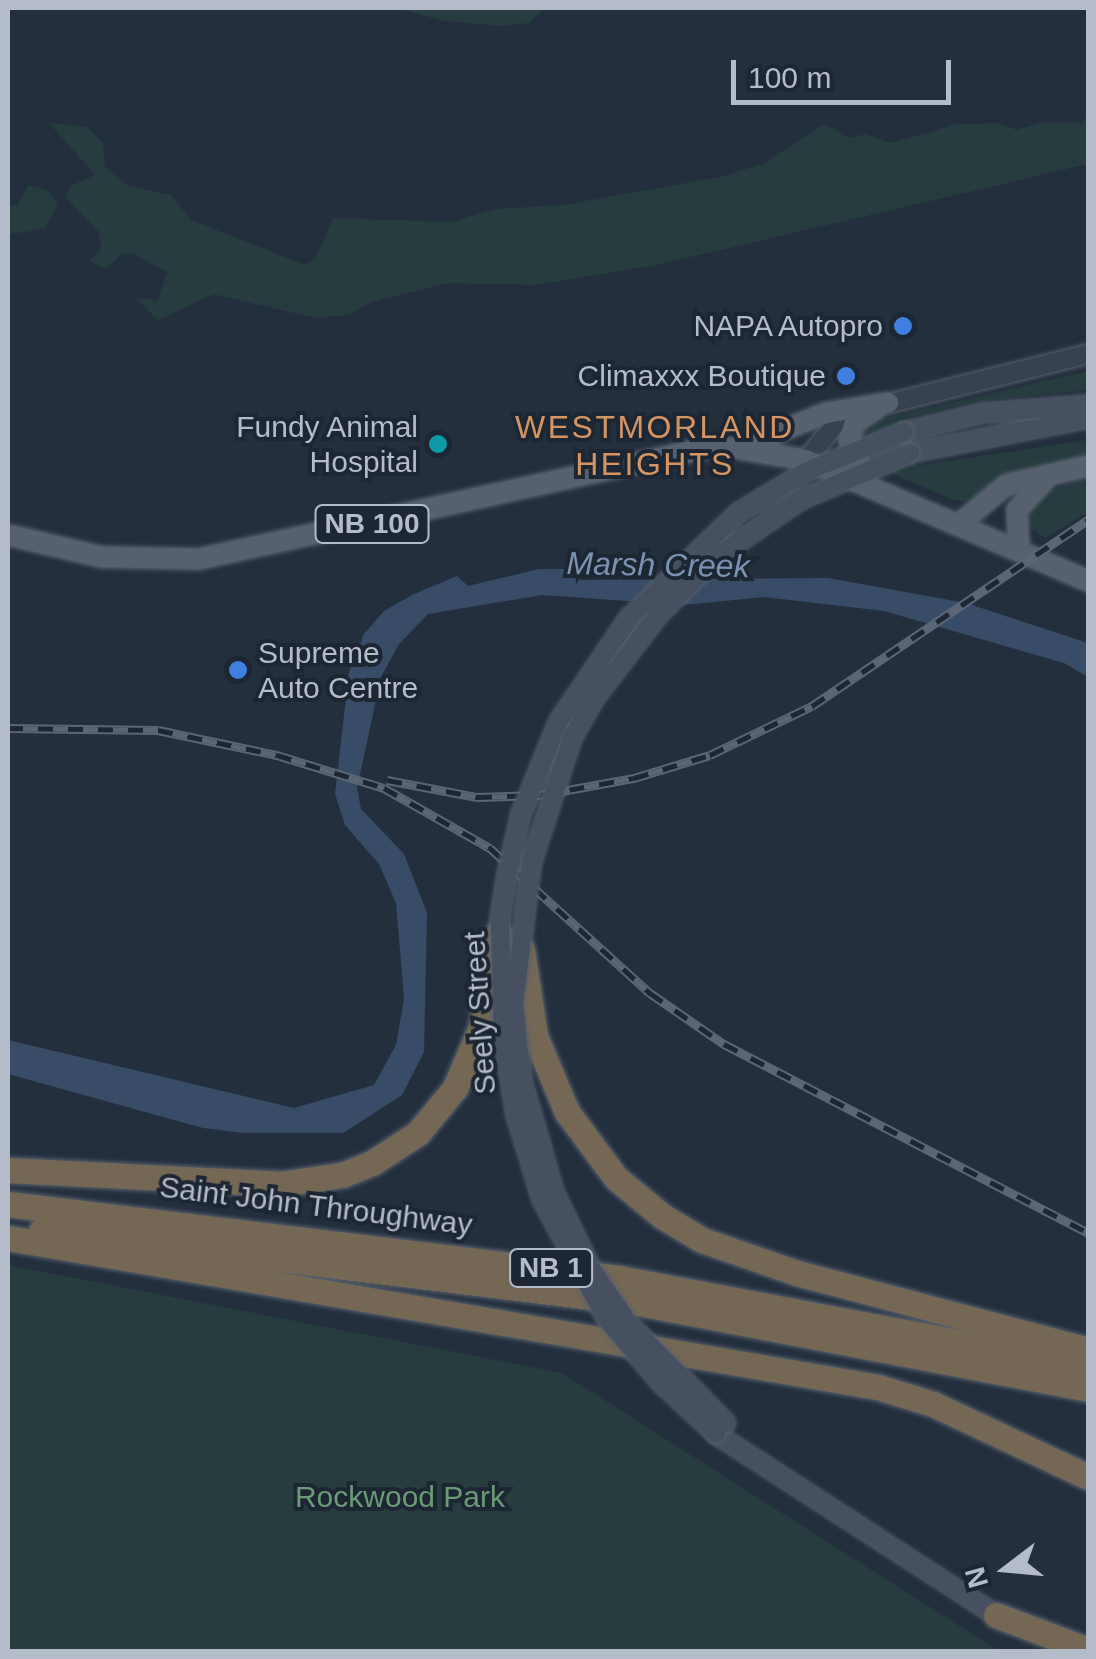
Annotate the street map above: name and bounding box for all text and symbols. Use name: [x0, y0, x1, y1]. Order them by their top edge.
scale bar: [736, 40, 956, 102]
text: 100 m: [748, 61, 831, 94]
place label: NAPA Autopro: [690, 308, 883, 344]
marker: NAPA Autopro: [892, 315, 914, 337]
place label: Climaxxx Boutique: [578, 358, 826, 394]
marker: Climaxxx Boutique: [835, 365, 857, 387]
place label: Fundy Animal Hospital: [235, 409, 418, 480]
district label: WESTMORLAND HEIGHTS: [515, 409, 795, 484]
marker: Fundy Animal Hospital: [427, 433, 449, 455]
road number: NB 100: [314, 501, 430, 547]
water label: Marsh Creek: [566, 544, 750, 586]
place label: Supreme Auto Centre: [258, 635, 418, 706]
marker: Supreme Auto Centre: [227, 659, 249, 681]
street label: Seely Street: [456, 930, 504, 1096]
street label: Saint John Throughway: [157, 1169, 475, 1243]
road number: NB 1: [508, 1245, 594, 1291]
park label: Rockwood Park: [295, 1479, 505, 1515]
north arrow: [956, 1519, 1056, 1619]
text: N: [959, 1563, 994, 1591]

